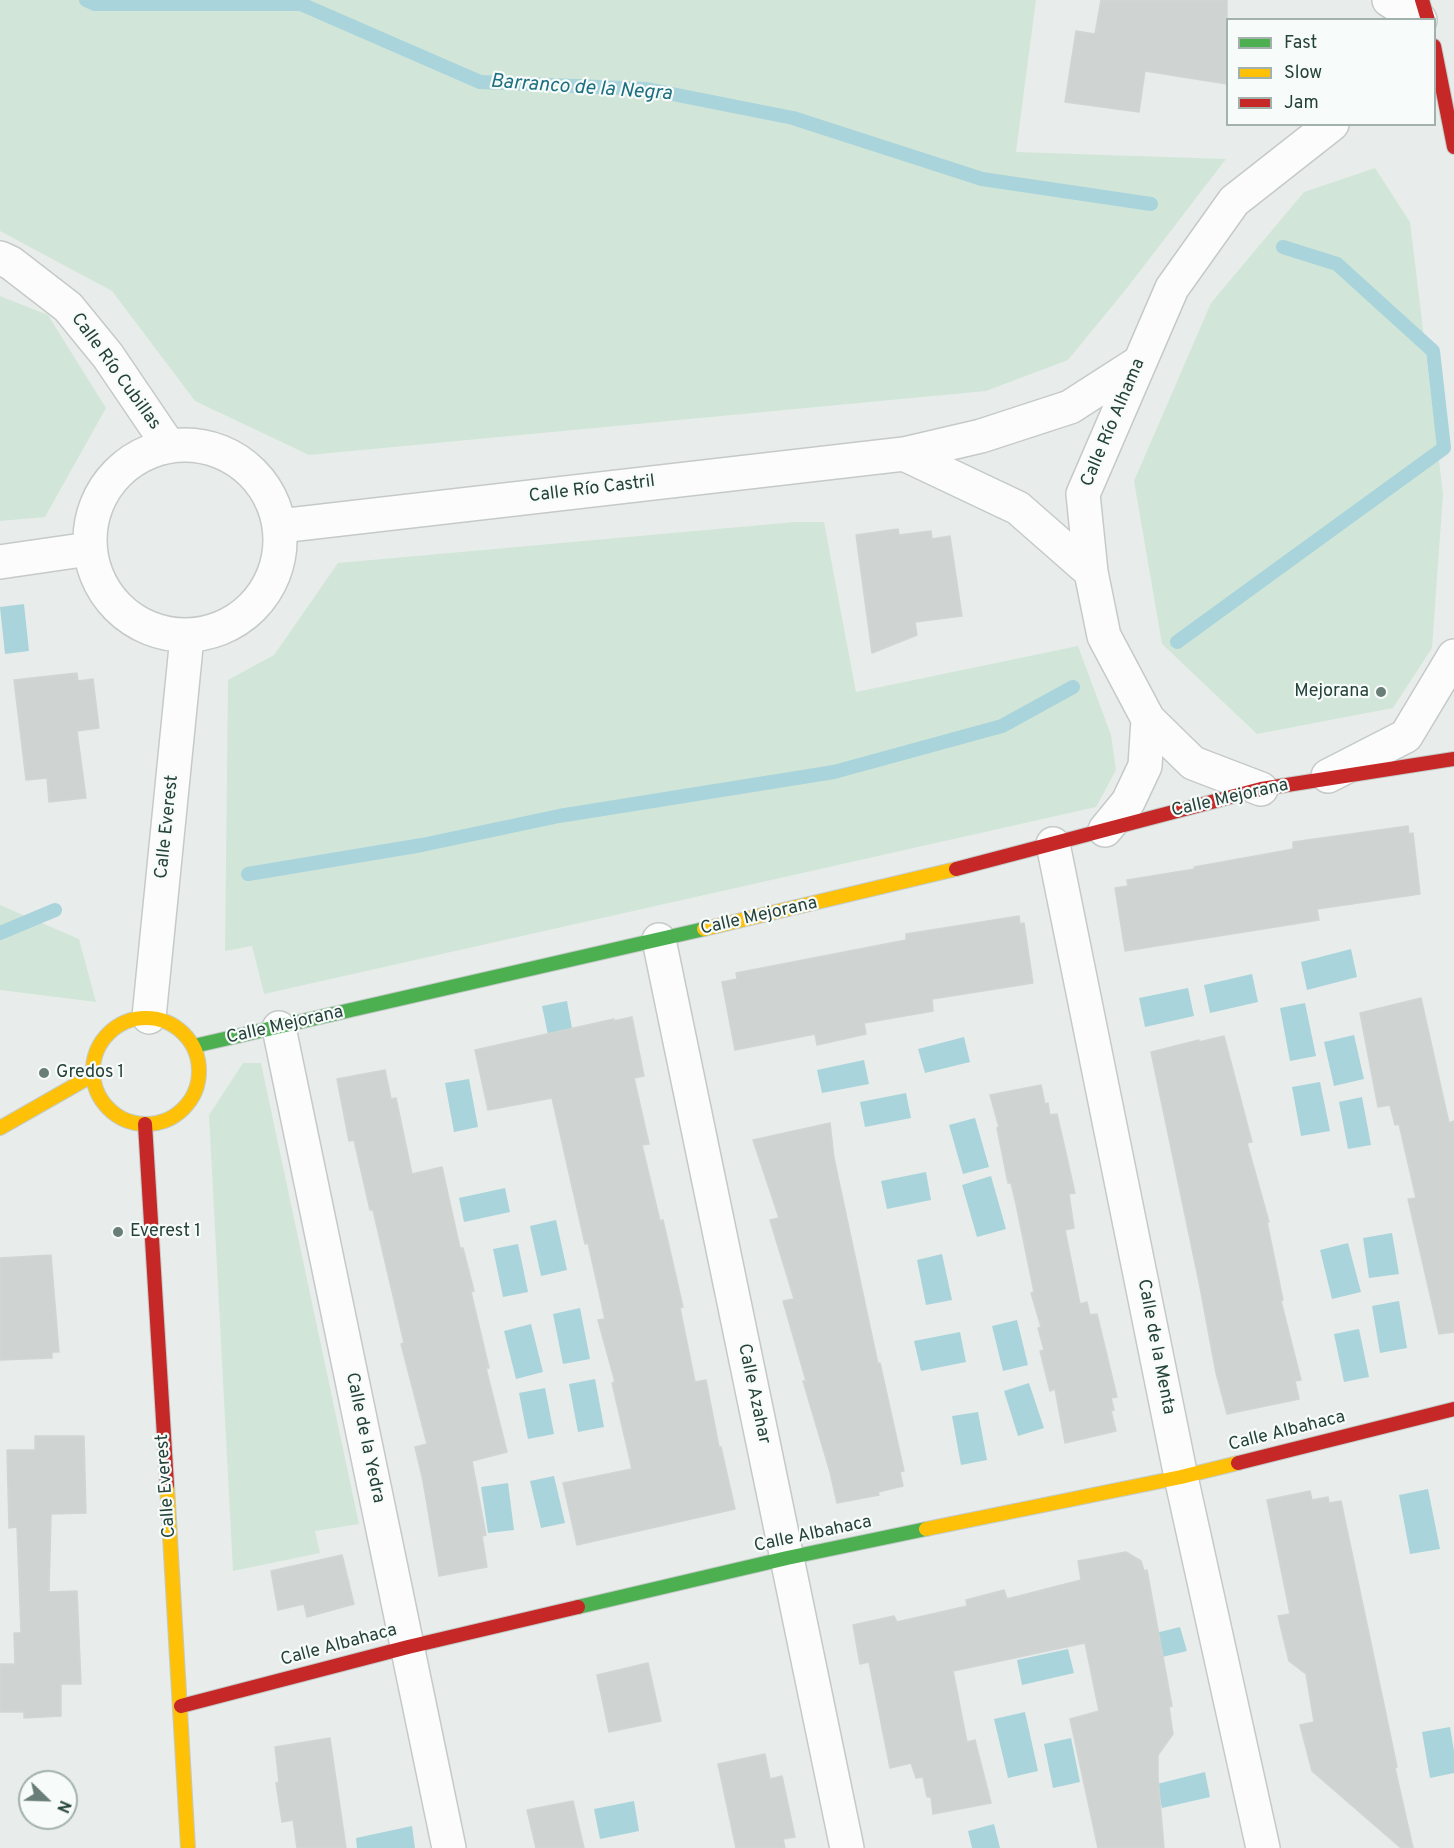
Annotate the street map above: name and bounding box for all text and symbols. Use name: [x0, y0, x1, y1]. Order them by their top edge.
legend: [1226, 18, 1436, 126]
text: Fast: [1284, 32, 1317, 55]
text: Slow: [1284, 62, 1322, 85]
water label: Barranco de la Negra: [489, 71, 673, 107]
text: Jam: [1284, 92, 1319, 115]
street label: Calle Río Cubillas: [65, 309, 165, 435]
street label: Calle Río Alhama: [1077, 356, 1151, 490]
street label: Calle Río Castril: [528, 472, 656, 508]
place label: Mejorana: [1294, 681, 1369, 703]
marker: Mejorana: [1374, 685, 1388, 699]
street label: Calle Everest: [152, 774, 184, 880]
street label: Calle Mejorana: [1169, 775, 1291, 823]
street label: Calle Mejorana: [698, 893, 820, 941]
street label: Calle Mejorana: [224, 1002, 346, 1050]
place label: Gredos 1: [56, 1062, 124, 1084]
marker: Gredos 1: [37, 1066, 51, 1080]
place label: Everest 1: [130, 1221, 201, 1243]
marker: Everest 1: [111, 1225, 125, 1239]
street label: Calle de la Menta: [1131, 1278, 1179, 1416]
street label: Calle Azahar: [732, 1342, 774, 1446]
street label: Calle de la Yedra: [340, 1371, 388, 1505]
street label: Calle Albahaca: [1226, 1407, 1348, 1457]
street label: Calle Everest: [153, 1433, 181, 1539]
street label: Calle Albahaca: [752, 1512, 874, 1558]
street label: Calle Albahaca: [278, 1620, 400, 1672]
north arrow: [18, 1770, 78, 1830]
text: N: [51, 1797, 74, 1815]

